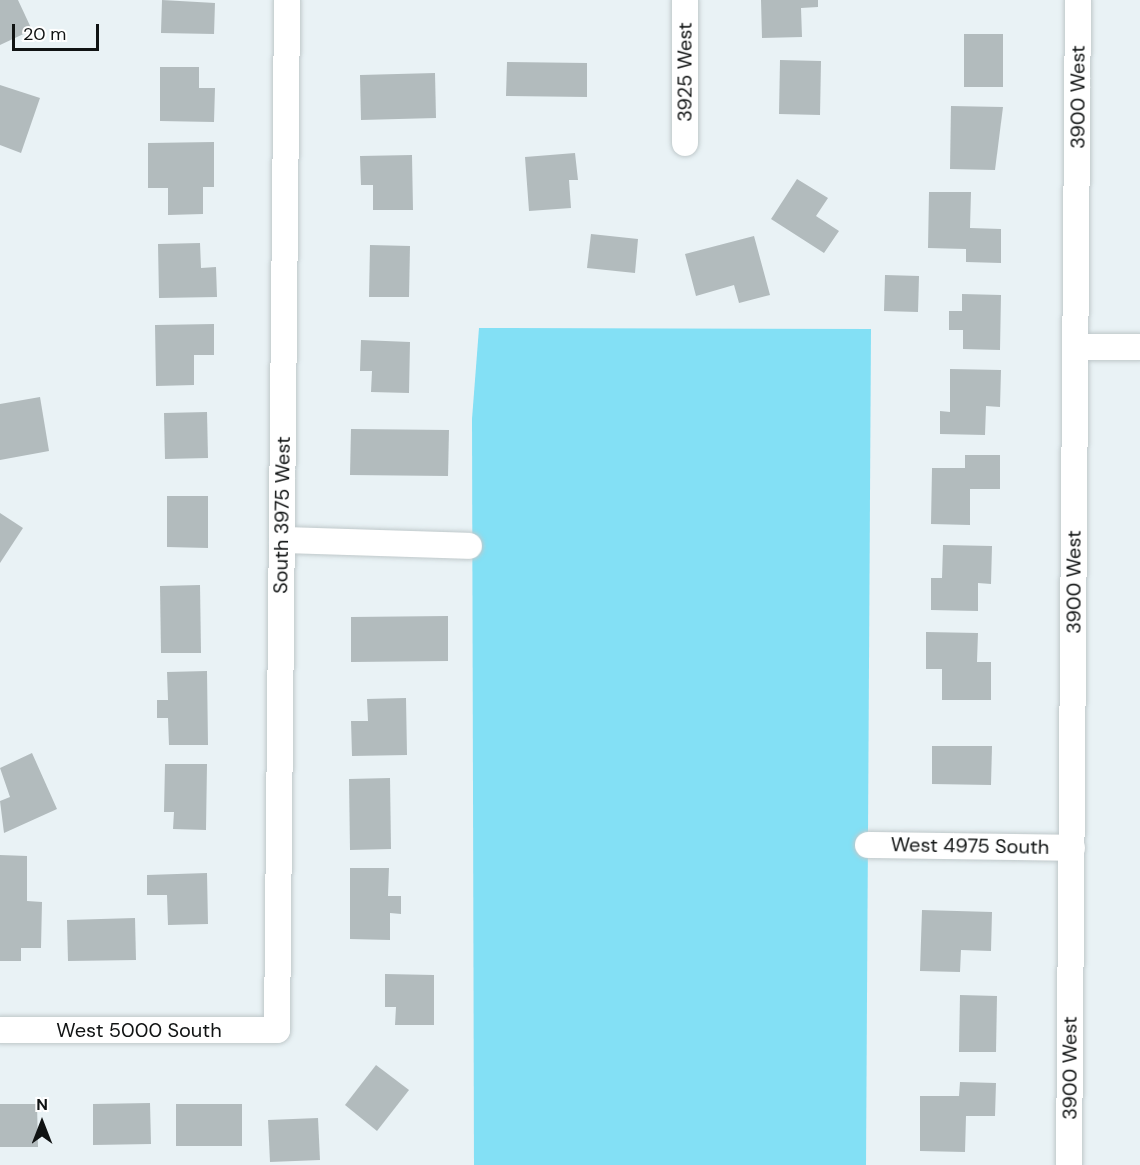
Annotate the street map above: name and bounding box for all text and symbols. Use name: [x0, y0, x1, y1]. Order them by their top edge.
scale bar: [15, 12, 102, 50]
text: 20 m: [23, 22, 66, 46]
street label: 3925 West: [673, 22, 697, 122]
street label: 3900 West: [1066, 45, 1090, 149]
street label: South 3975 West: [269, 436, 295, 594]
street label: 3900 West: [1062, 530, 1086, 634]
street label: West 4975 South: [891, 833, 1049, 859]
street label: 3900 West: [1058, 1016, 1082, 1120]
street label: West 5000 South: [56, 1018, 222, 1042]
north arrow: [12, 1093, 72, 1153]
text: N: [36, 1094, 48, 1115]

